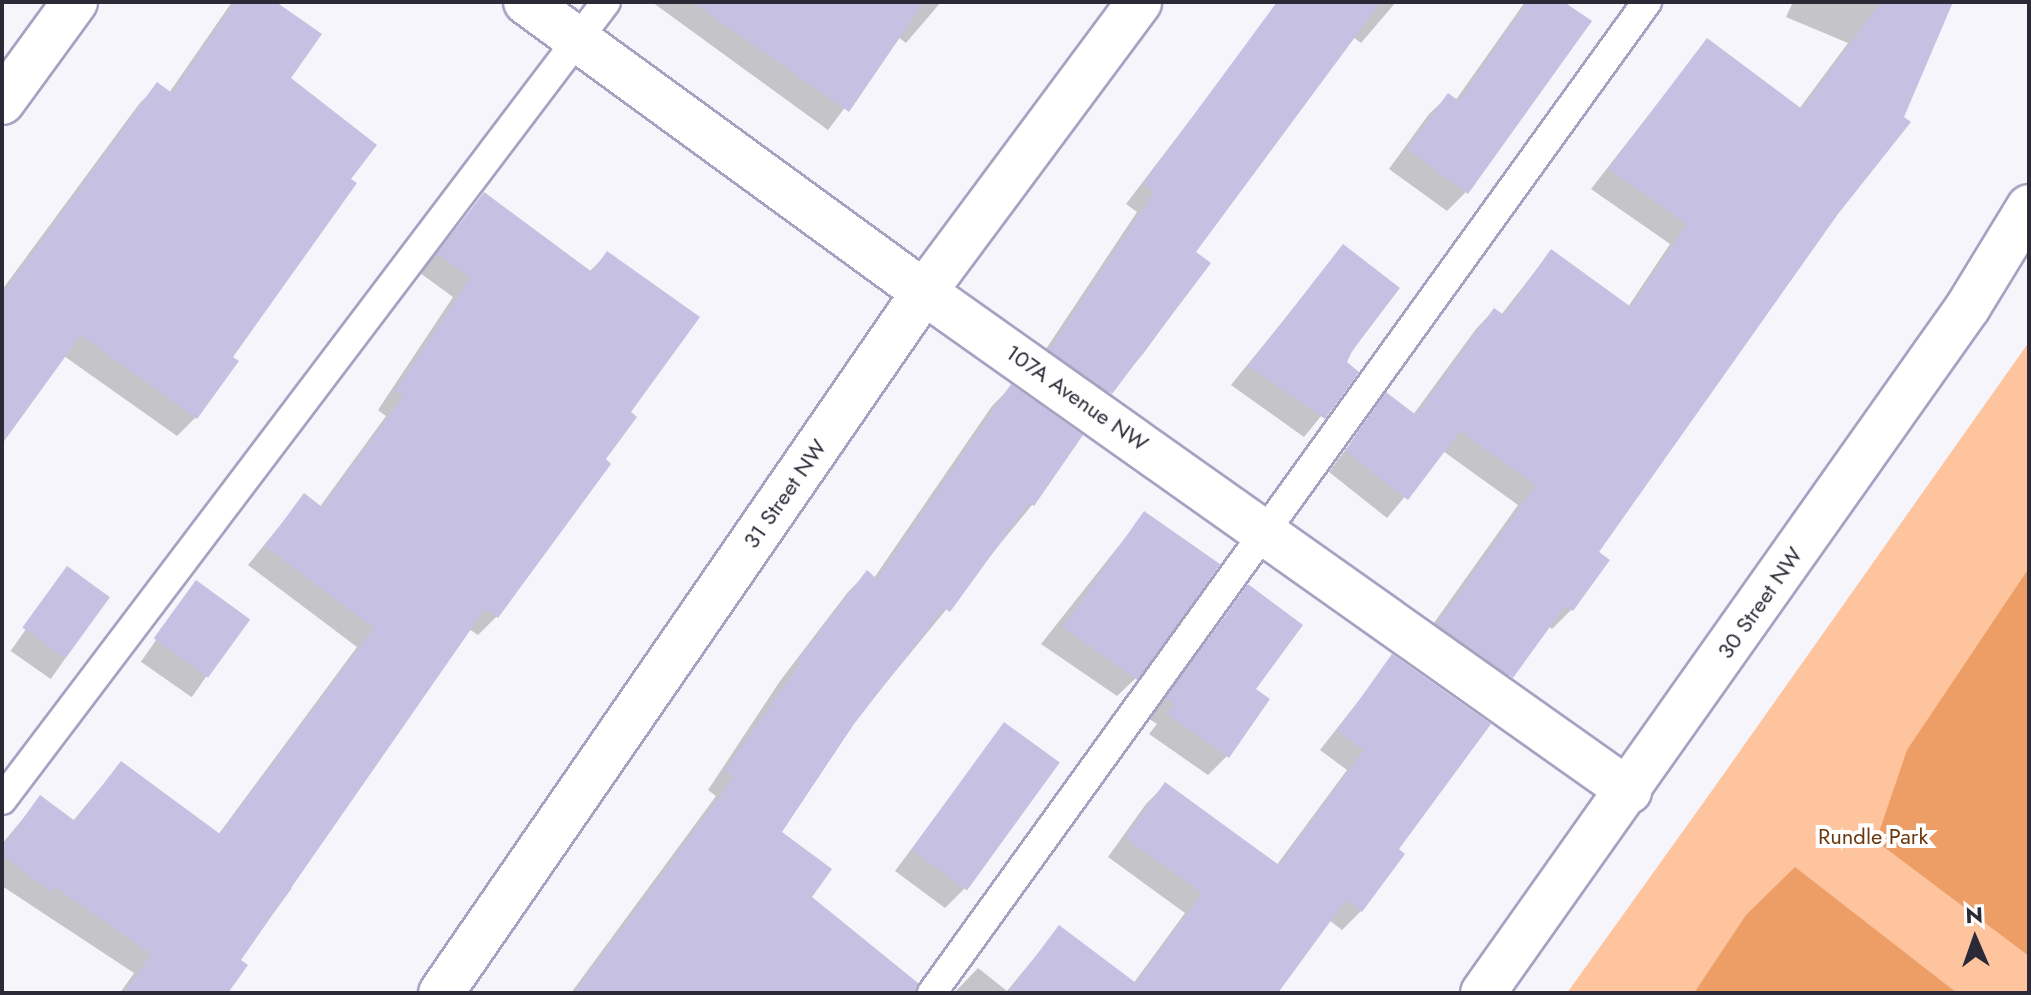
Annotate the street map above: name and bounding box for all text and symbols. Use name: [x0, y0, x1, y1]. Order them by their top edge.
street label: 107A Avenue NW: [1001, 339, 1153, 457]
street label: 31 Street NW: [738, 435, 832, 553]
street label: 30 Street NW: [1712, 542, 1808, 664]
park label: Rundle Park: [1818, 824, 1928, 850]
north arrow: [1935, 899, 2015, 979]
text: N: [1965, 899, 1983, 931]

